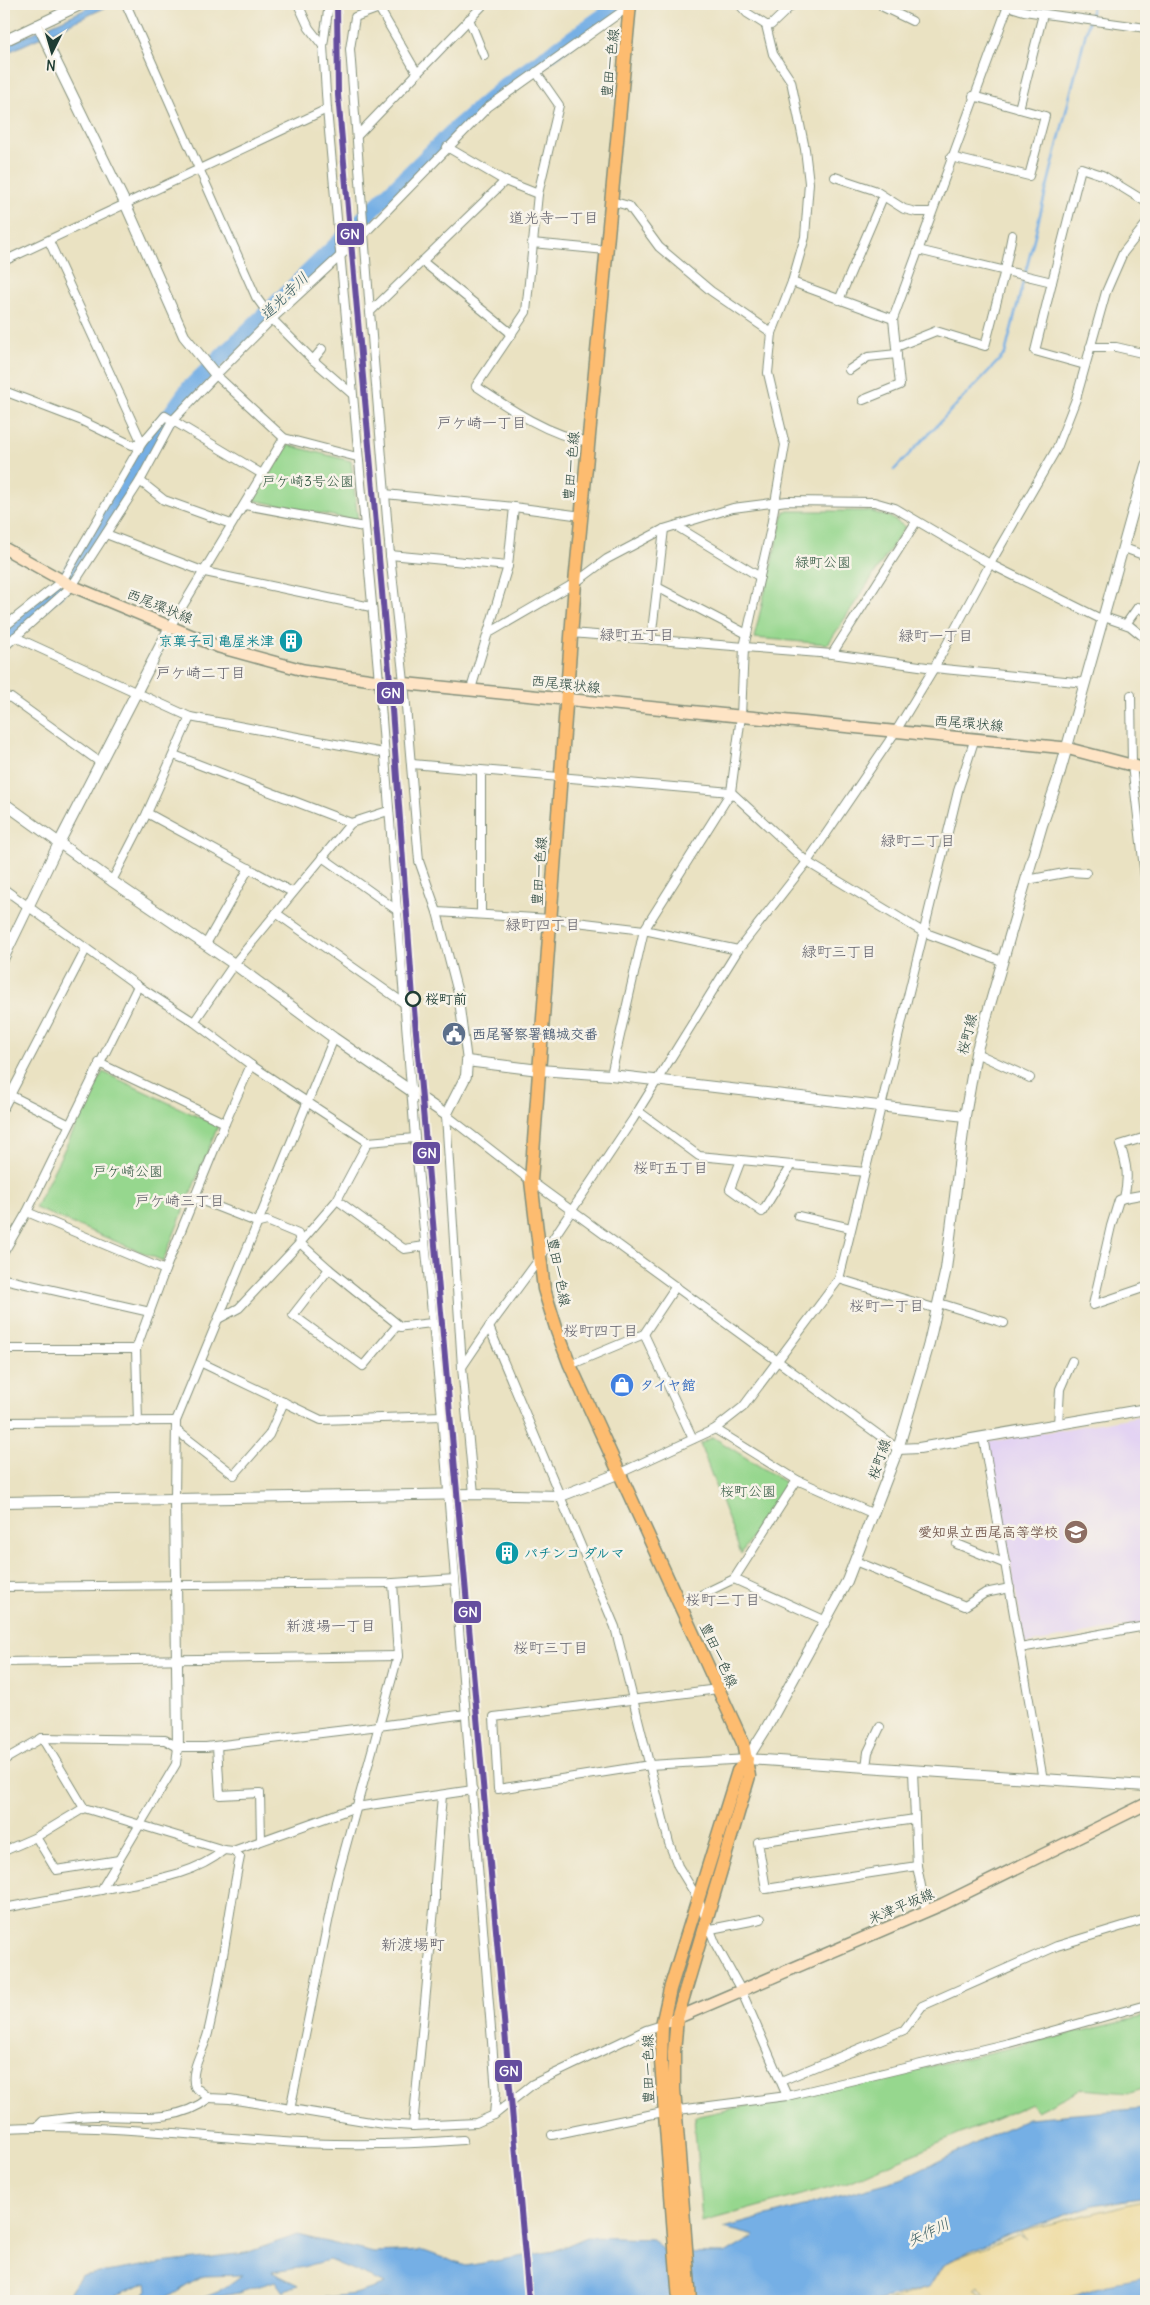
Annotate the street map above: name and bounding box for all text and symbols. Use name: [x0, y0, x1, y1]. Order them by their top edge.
street label: 豊田一色線: [597, 27, 623, 99]
north arrow: [28, 28, 78, 78]
text: N: [45, 56, 56, 74]
district label: 道光寺一丁目: [509, 208, 599, 227]
line badge: GN: [336, 222, 365, 246]
text: GN: [340, 225, 360, 243]
water label: 道光寺川: [256, 268, 312, 324]
district label: 戸ケ崎一丁目: [437, 413, 527, 432]
street label: 豊田一色線: [559, 430, 583, 502]
park label: 戸ケ崎3号公園: [262, 472, 354, 490]
park label: 緑町公園: [795, 553, 851, 571]
street label: 西尾環状線: [124, 585, 196, 627]
district label: 緑町五丁目: [599, 625, 675, 644]
district label: 緑町一丁目: [898, 626, 974, 645]
building icon: 京菓子司 亀屋米津: [278, 628, 304, 654]
place label: 京菓子司 亀屋米津: [159, 632, 274, 650]
district label: 戸ケ崎二丁目: [156, 663, 246, 682]
street label: 西尾環状線: [530, 671, 602, 697]
line badge: GN: [376, 681, 405, 705]
text: GN: [381, 684, 401, 702]
street label: 西尾環状線: [933, 711, 1005, 735]
district label: 緑町二丁目: [880, 831, 956, 850]
street label: 豊田一色線: [528, 835, 550, 907]
district label: 緑町四丁目: [505, 915, 581, 934]
district label: 緑町三丁目: [801, 942, 877, 961]
place label: 桜町前: [425, 990, 467, 1008]
marker: 桜町前: [405, 991, 421, 1007]
street label: 桜町線: [953, 1011, 981, 1057]
public building icon: 西尾警察署鶴城交番: [441, 1021, 467, 1047]
place label: 西尾警察署鶴城交番: [472, 1025, 598, 1043]
line badge: GN: [412, 1141, 441, 1165]
text: GN: [417, 1144, 437, 1162]
district label: 桜町五丁目: [633, 1158, 709, 1177]
park label: 戸ケ崎公園: [93, 1162, 163, 1180]
district label: 戸ケ崎三丁目: [135, 1191, 225, 1210]
street label: 豊田一色線: [543, 1236, 575, 1308]
district label: 桜町一丁目: [849, 1296, 925, 1315]
district label: 桜町四丁目: [563, 1321, 639, 1340]
shop icon: タイヤ館: [609, 1372, 635, 1398]
place label: タイヤ館: [640, 1376, 695, 1394]
street label: 桜町線: [864, 1436, 894, 1482]
park label: 桜町公園: [720, 1482, 776, 1500]
school or university icon: 愛知県立西尾高等学校: [1063, 1519, 1089, 1545]
place label: 愛知県立西尾高等学校: [918, 1523, 1058, 1541]
building icon: パチンコ ダルマ: [494, 1540, 520, 1566]
place label: パチンコ ダルマ: [524, 1544, 625, 1562]
district label: 桜町二丁目: [685, 1590, 761, 1609]
line badge: GN: [453, 1600, 482, 1624]
text: GN: [458, 1603, 478, 1621]
district label: 新渡場一丁目: [286, 1616, 376, 1635]
street label: 豊田一色線: [696, 1619, 742, 1691]
district label: 桜町三丁目: [513, 1638, 589, 1657]
street label: 米津平坂線: [865, 1884, 937, 1928]
district label: 新渡場町: [381, 1934, 445, 1954]
street label: 豊田一色線: [638, 2034, 658, 2104]
line badge: GN: [494, 2059, 523, 2083]
text: GN: [499, 2062, 519, 2080]
water label: 矢作川: [904, 2214, 952, 2250]

